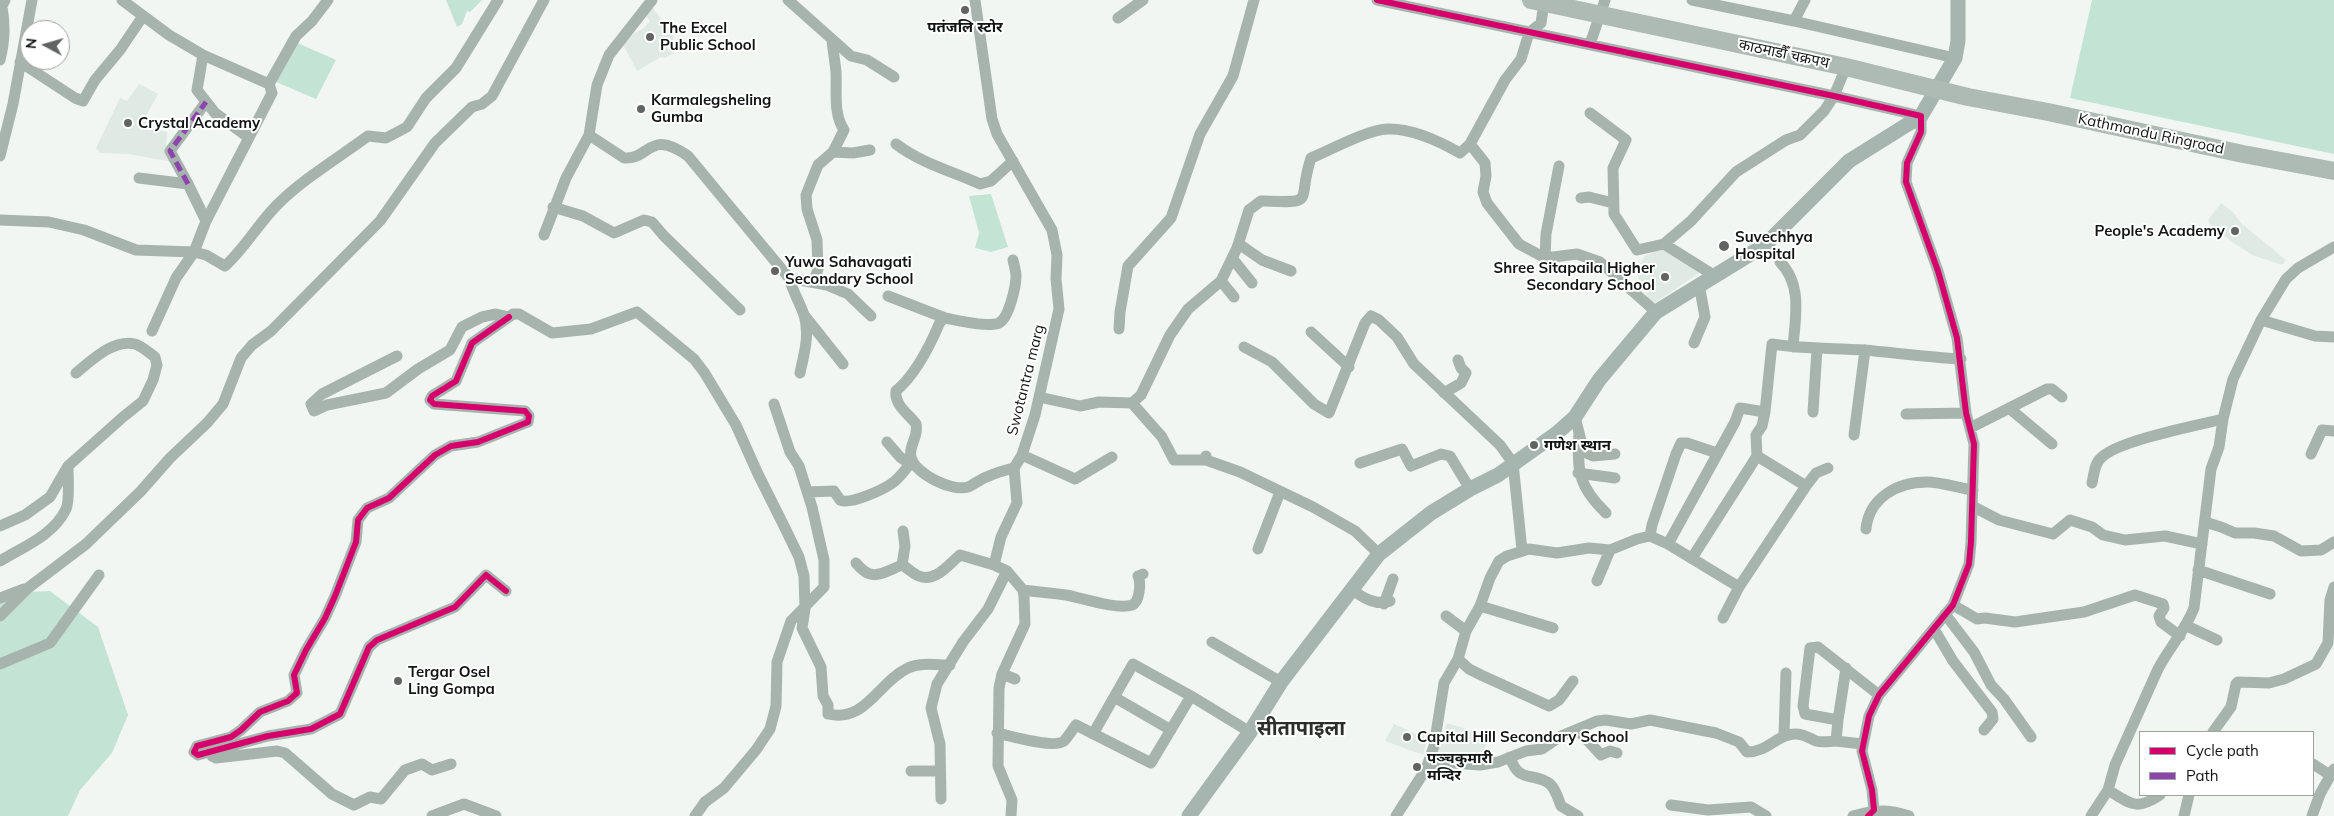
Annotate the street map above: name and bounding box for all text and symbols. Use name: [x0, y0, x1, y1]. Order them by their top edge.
marker: पतंजलि स्टोर: [959, 4, 971, 16]
place label: पतंजलि स्टोर: [927, 18, 1003, 36]
place label: The Excel Public School: [660, 19, 756, 54]
north arrow: [20, 20, 70, 70]
marker: The Excel Public School: [644, 31, 656, 43]
street label: काठमाडाैँ चक्रपथ: [1737, 36, 1831, 72]
text: N: [22, 37, 41, 50]
place label: Karmalegsheling Gumba: [651, 91, 771, 126]
marker: Karmalegsheling Gumba: [635, 103, 647, 115]
street label: Kathmandu Ringroad: [2076, 110, 2226, 158]
place label: Crystal Academy: [138, 114, 260, 132]
marker: Crystal Academy: [122, 117, 134, 129]
place label: People's Academy: [2095, 222, 2225, 240]
marker: People's Academy: [2229, 225, 2241, 237]
place label: Suvechhya Hospital: [1735, 228, 1813, 263]
marker: Suvechhya Hospital: [1717, 239, 1731, 253]
place label: Yuwa Sahavagati Secondary School: [785, 253, 913, 288]
place label: Shree Sitapaila Higher Secondary School: [1494, 259, 1655, 294]
marker: Yuwa Sahavagati Secondary School: [769, 265, 781, 277]
marker: Shree Sitapaila Higher Secondary School: [1659, 271, 1671, 283]
street label: Swotantra marg: [1004, 323, 1048, 437]
place label: गणेश स्थान: [1544, 436, 1611, 454]
marker: गणेश स्थान: [1528, 439, 1540, 451]
place label: Tergar Osel Ling Gompa: [408, 663, 495, 698]
marker: Tergar Osel Ling Gompa: [392, 675, 404, 687]
district label: सीतापाइला: [1257, 717, 1345, 741]
place label: Capital Hill Secondary School: [1417, 728, 1628, 746]
marker: Capital Hill Secondary School: [1401, 731, 1413, 743]
legend: [2139, 731, 2314, 796]
text: Cycle path: [2186, 741, 2259, 760]
place label: पञ्चकुमारी मन्दिर: [1427, 749, 1492, 784]
marker: पञ्चकुमारी मन्दिर: [1411, 761, 1423, 773]
text: Path: [2186, 766, 2218, 785]

